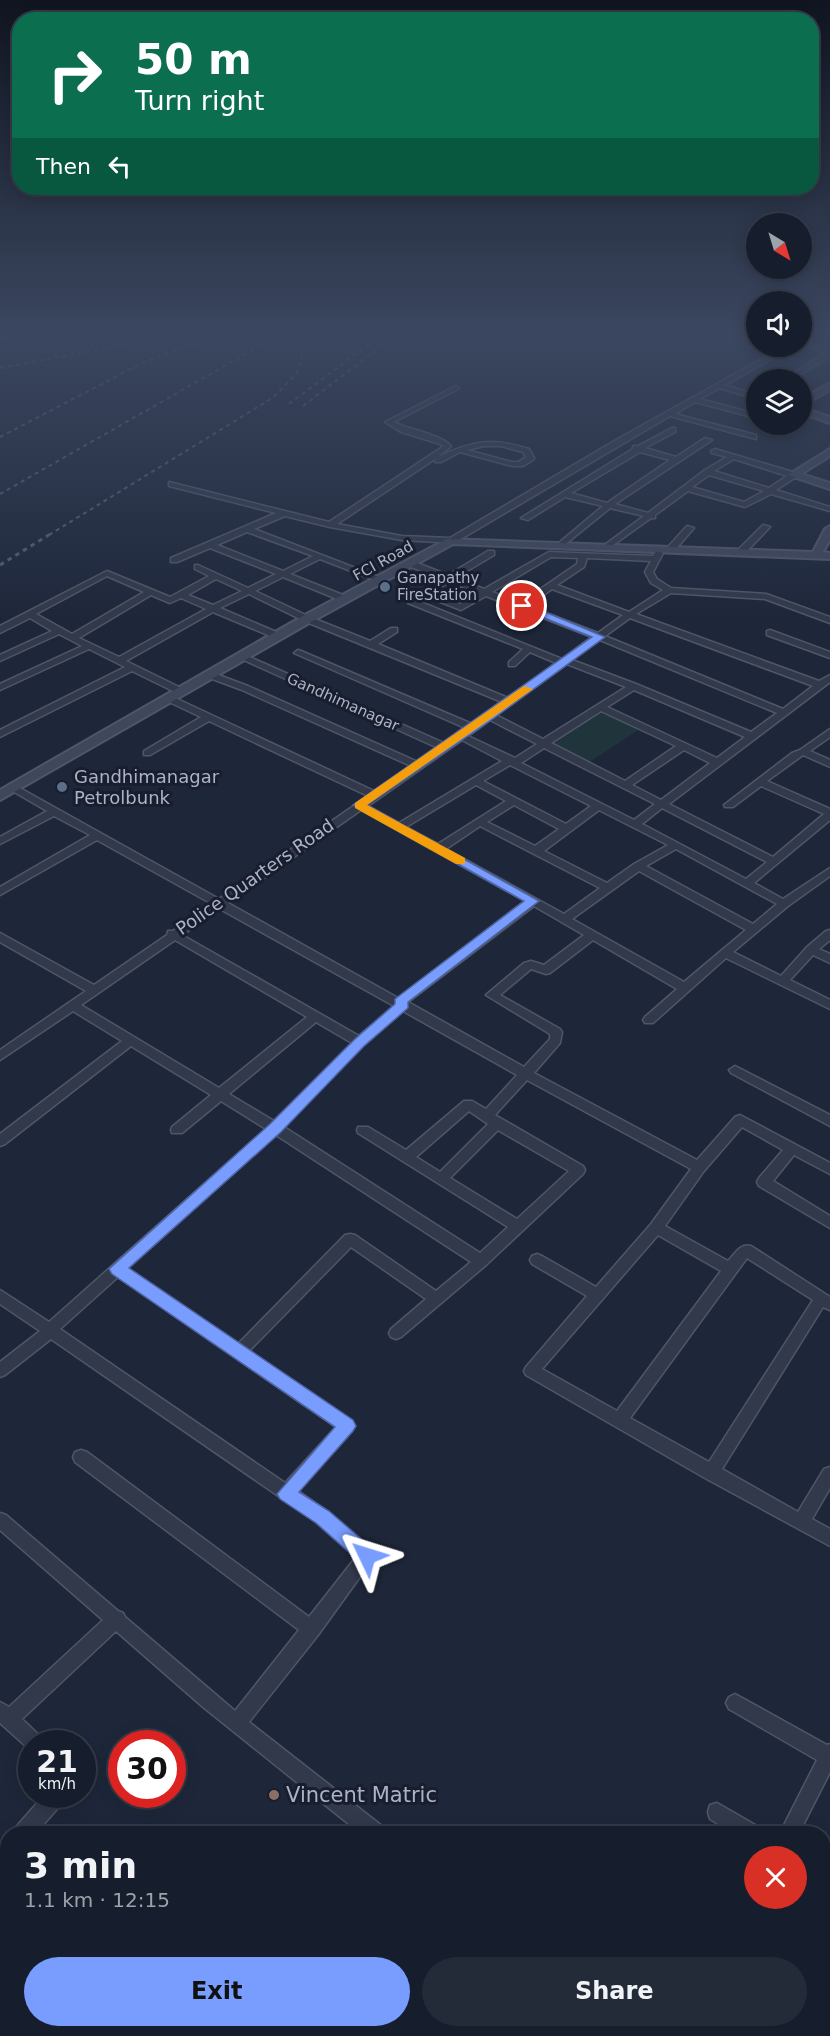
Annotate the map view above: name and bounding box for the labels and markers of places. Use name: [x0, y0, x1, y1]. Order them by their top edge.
place label: Ganapathy FireStation: [397, 569, 480, 604]
marker: Ganapathy FireStation: [378, 580, 392, 594]
pin: [496, 580, 547, 631]
place label: Gandhimanagar Petrolbunk: [74, 766, 220, 808]
marker: Gandhimanagar Petrolbunk: [55, 780, 69, 794]
place label: Vincent Matric: [286, 1783, 437, 1807]
marker: Vincent Matric: [267, 1788, 281, 1802]

